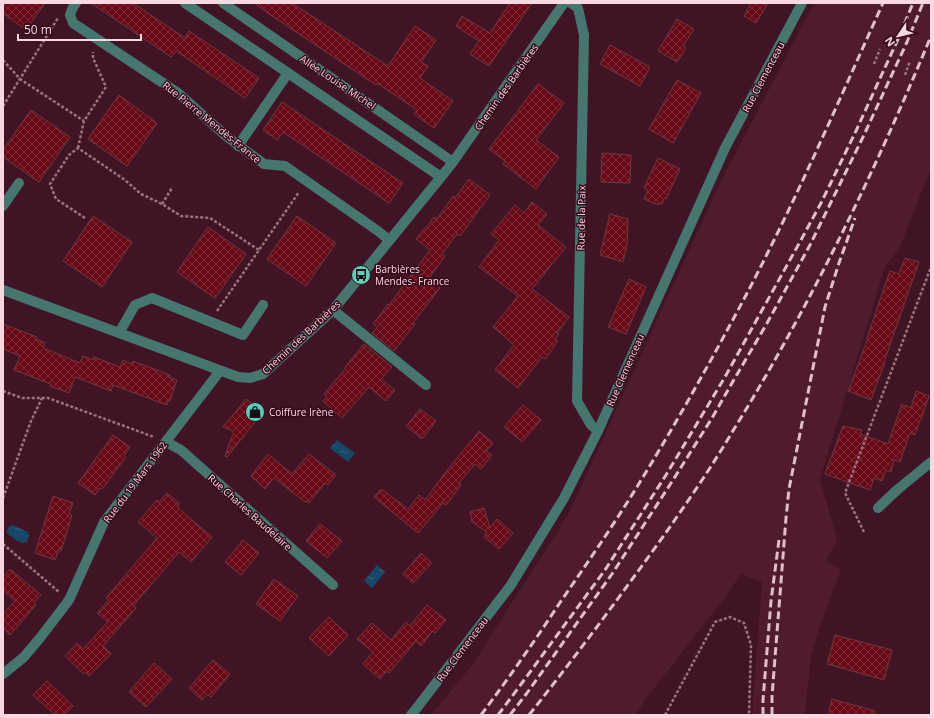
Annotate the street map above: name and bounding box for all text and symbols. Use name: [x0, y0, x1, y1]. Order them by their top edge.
scale bar: [18, 16, 141, 42]
north arrow: [878, 16, 918, 56]
text: 50 m: [24, 21, 52, 38]
text: N: [881, 34, 898, 50]
street label: Rue Clemenceau: [738, 39, 788, 115]
street label: Chemin des Barbières: [471, 41, 541, 133]
street label: Allée Louise Michel: [297, 51, 379, 113]
street label: Rue Pierre Mendès-France: [160, 78, 264, 166]
street label: Rue de la Paix: [573, 185, 589, 251]
place label: Barbières Mendes- France: [375, 262, 450, 288]
bus stop icon: Barbières Mendes- France: [350, 264, 372, 286]
street label: Chemin des Barbières: [259, 297, 343, 377]
street label: Rue Clemenceau: [603, 331, 647, 409]
shop icon: Coiffure Irène: [244, 401, 266, 423]
place label: Coiffure Irène: [269, 405, 334, 419]
street label: Rue du 19 Mars 1962: [100, 438, 170, 525]
street label: Rue Charles Baudelaire: [205, 471, 295, 554]
street label: Rue Clemenceau: [433, 614, 491, 684]

